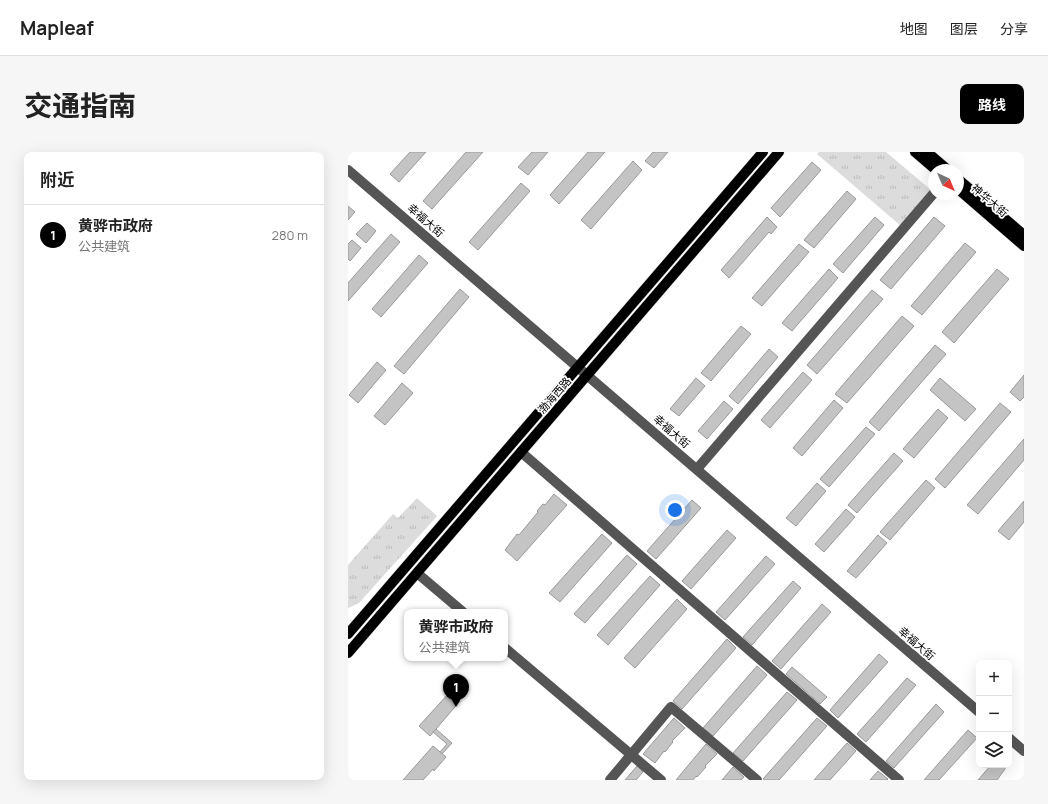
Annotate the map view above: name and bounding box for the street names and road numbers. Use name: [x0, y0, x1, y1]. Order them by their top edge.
street label: 神华大街: [968, 180, 1012, 220]
street label: 幸福大街: [404, 200, 448, 240]
street label: 渤海西路: [534, 373, 574, 417]
street label: 幸福大街: [650, 411, 694, 451]
street label: 幸福大街: [895, 623, 939, 663]

